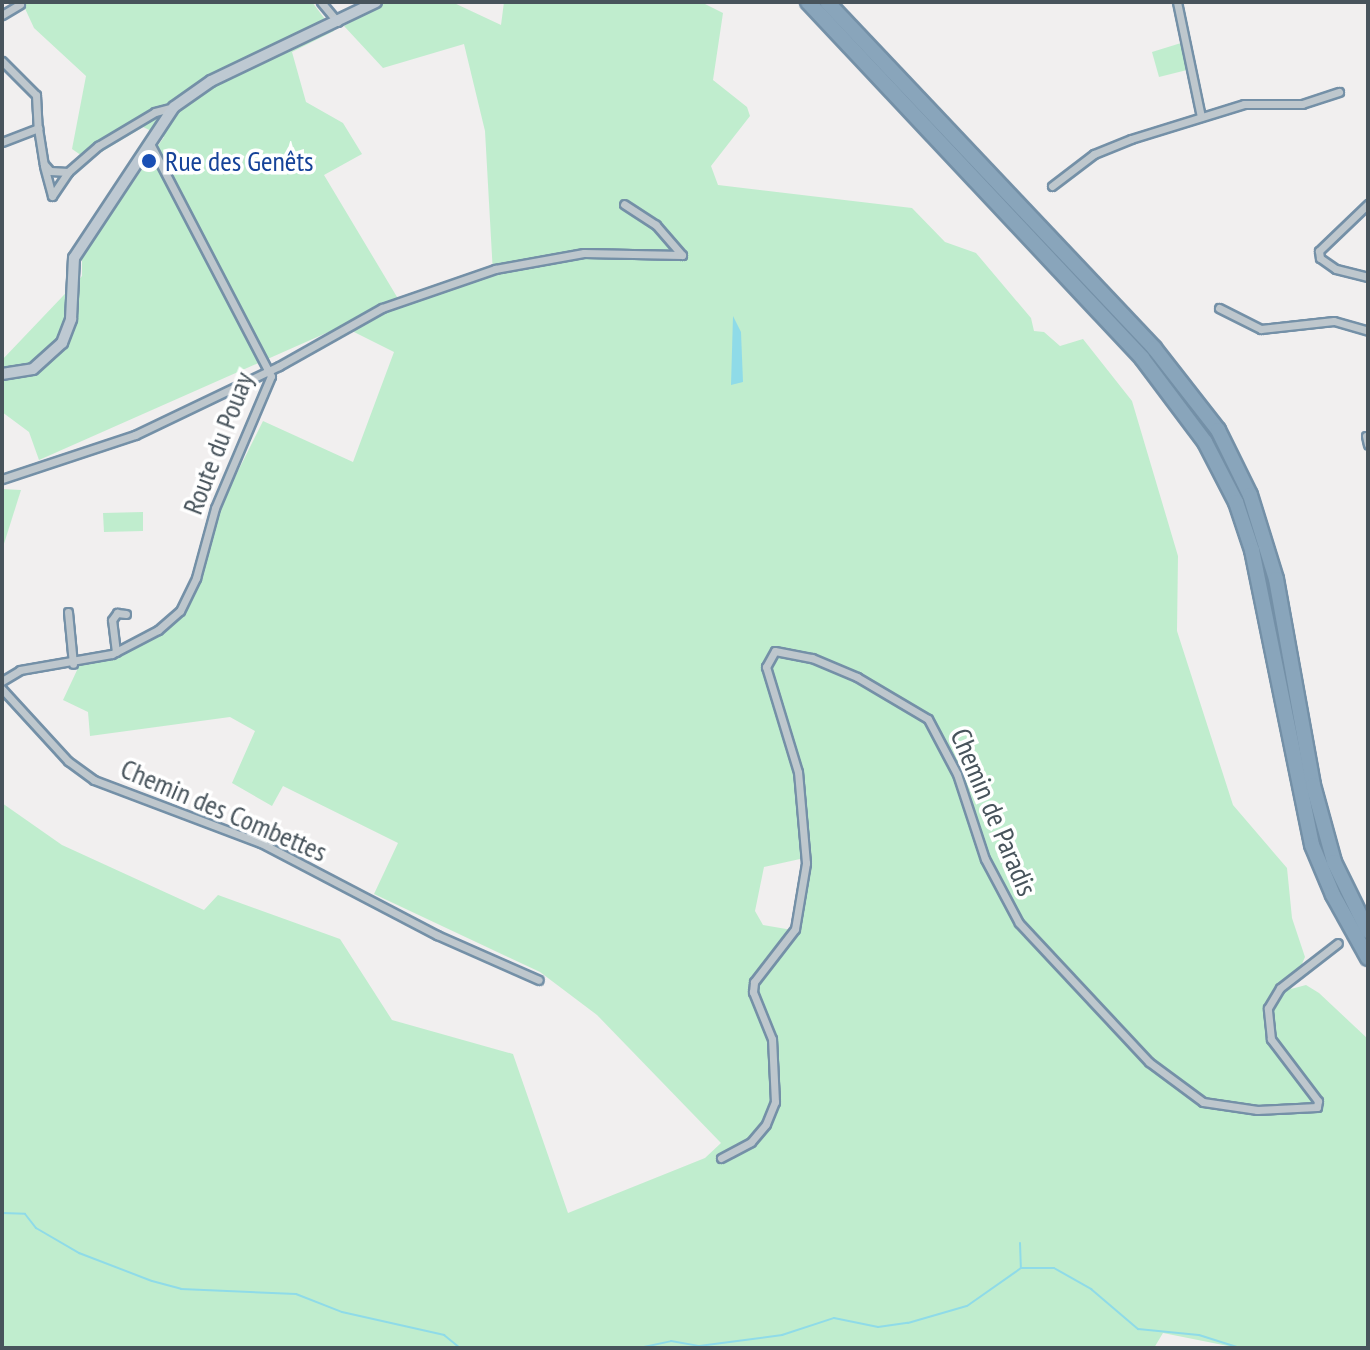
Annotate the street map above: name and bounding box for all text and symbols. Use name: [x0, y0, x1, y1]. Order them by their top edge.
place label: Rue des Genêts: [165, 144, 314, 178]
marker: Rue des Genêts: [140, 152, 158, 170]
street label: Route du Pouay: [176, 367, 260, 519]
street label: Chemin de Paradis: [944, 723, 1044, 901]
street label: Chemin des Combettes: [116, 751, 332, 869]

